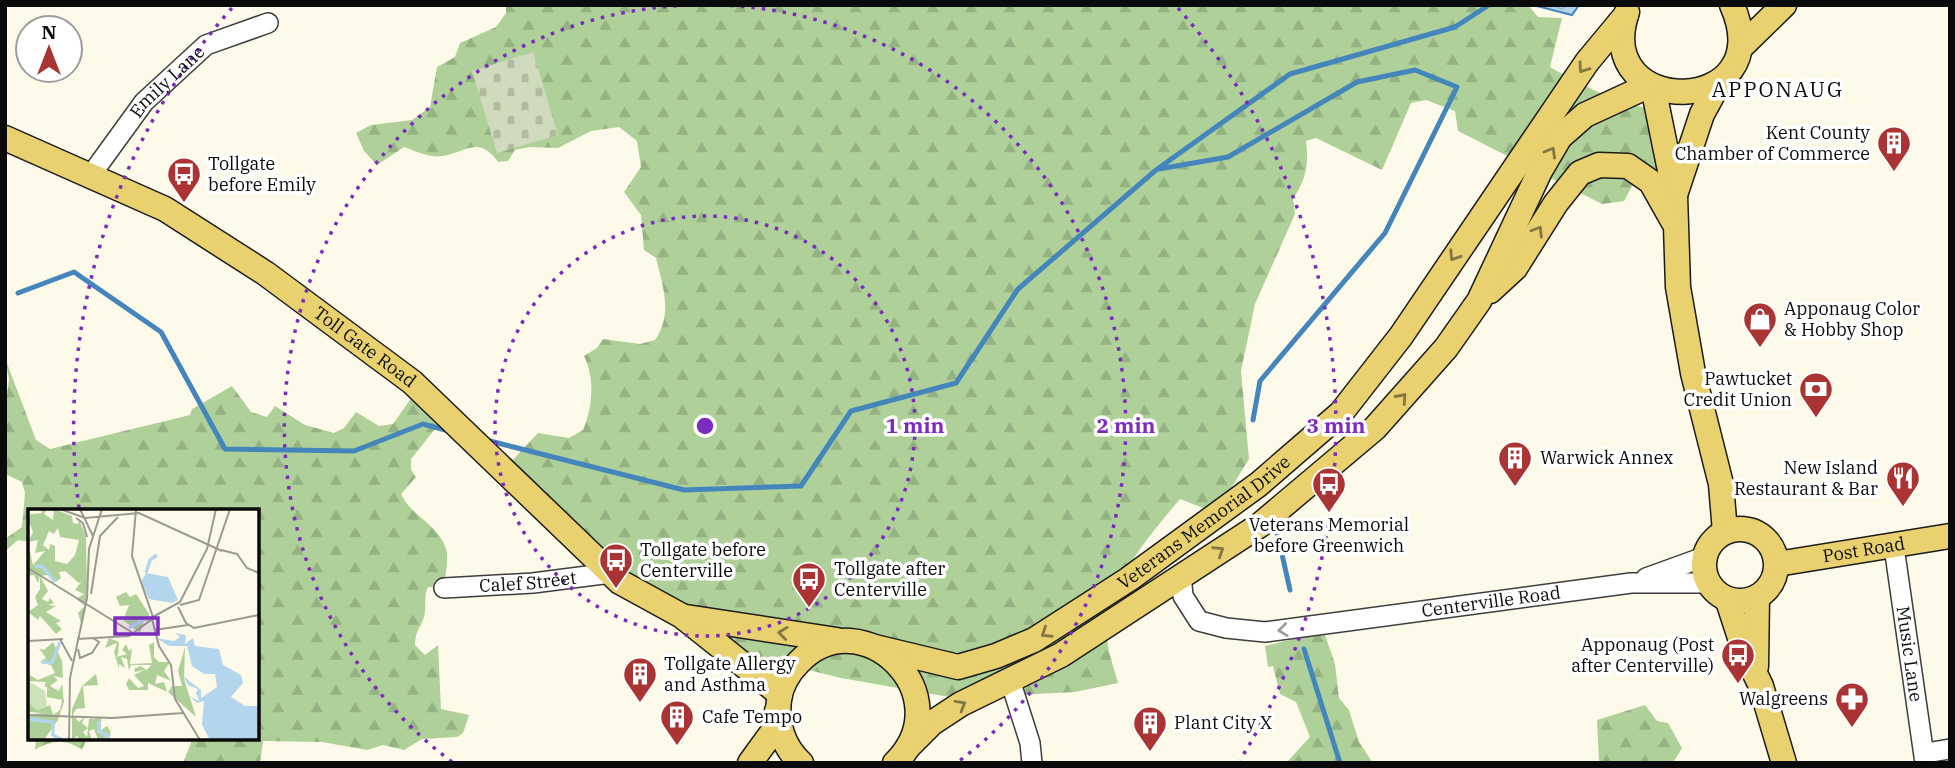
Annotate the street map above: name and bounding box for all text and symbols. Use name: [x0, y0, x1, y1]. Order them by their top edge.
north arrow: [14, 14, 84, 84]
text: N: [41, 20, 57, 44]
street label: Emily Lane: [124, 40, 209, 122]
one-way arrow: [1579, 60, 1591, 73]
district label: APPONAUG: [1712, 75, 1844, 103]
place label: Kent County Chamber of Commerce: [1675, 121, 1870, 165]
building icon: Kent County Chamber of Commerce: [1875, 124, 1913, 173]
one-way arrow: [1543, 146, 1556, 159]
place label: Tollgate before Emily: [208, 152, 316, 196]
bus stop icon: Tollgate before Emily: [165, 155, 203, 204]
one-way arrow: [1530, 226, 1542, 239]
one-way arrow: [1450, 248, 1463, 261]
place label: Apponaug Color & Hobby Shop: [1784, 297, 1920, 341]
shop icon: Apponaug Color & Hobby Shop: [1741, 300, 1779, 349]
street label: Toll Gate Road: [309, 301, 421, 392]
place label: Pawtucket Credit Union: [1684, 367, 1792, 411]
bank icon: Pawtucket Credit Union: [1797, 370, 1835, 419]
one-way arrow: [1393, 393, 1406, 406]
text: 1 min: [886, 411, 944, 439]
text: 2 min: [1097, 411, 1155, 439]
text: 3 min: [1307, 411, 1365, 439]
centre of rings: [693, 414, 717, 438]
building icon: Warwick Annex: [1496, 439, 1534, 488]
place label: Warwick Annex: [1540, 446, 1673, 469]
street label: Veterans Memorial Drive: [1113, 450, 1295, 594]
place label: New Island Restaurant & Bar: [1734, 456, 1878, 500]
restaurant icon: New Island Restaurant & Bar: [1884, 459, 1922, 508]
bus stop icon: Veterans Memorial before Greenwich: [1310, 465, 1348, 514]
inset map: [28, 509, 259, 740]
place label: Veterans Memorial before Greenwich: [1249, 513, 1409, 557]
street label: Post Road: [1821, 531, 1907, 567]
place label: Tollgate before Centerville: [640, 538, 766, 582]
bus stop icon: Tollgate before Centerville: [597, 541, 635, 590]
one-way arrow: [1211, 546, 1224, 559]
place label: Tollgate after Centerville: [834, 557, 945, 601]
bus stop icon: Tollgate after Centerville: [790, 560, 828, 609]
street label: Calef Street: [479, 566, 578, 597]
street label: Centerville Road: [1420, 581, 1562, 622]
street label: Music Lane: [1892, 604, 1928, 703]
one-way arrow: [1278, 623, 1289, 638]
one-way arrow: [1041, 624, 1054, 637]
one-way arrow: [777, 626, 789, 641]
place label: Apponaug (Post after Centerville): [1571, 633, 1714, 677]
bus stop icon: Apponaug (Post after Centerville): [1719, 636, 1757, 685]
place label: Tollgate Allergy and Asthma: [664, 652, 796, 696]
building icon: Tollgate Allergy and Asthma: [621, 655, 659, 704]
pharmacy icon: Walgreens: [1833, 680, 1871, 729]
place label: Walgreens: [1739, 687, 1828, 710]
building icon: Cafe Tempo: [658, 698, 696, 747]
one-way arrow: [954, 700, 967, 713]
building icon: Plant City X: [1131, 704, 1169, 753]
place label: Cafe Tempo: [702, 705, 802, 728]
place label: Plant City X: [1174, 711, 1272, 734]

